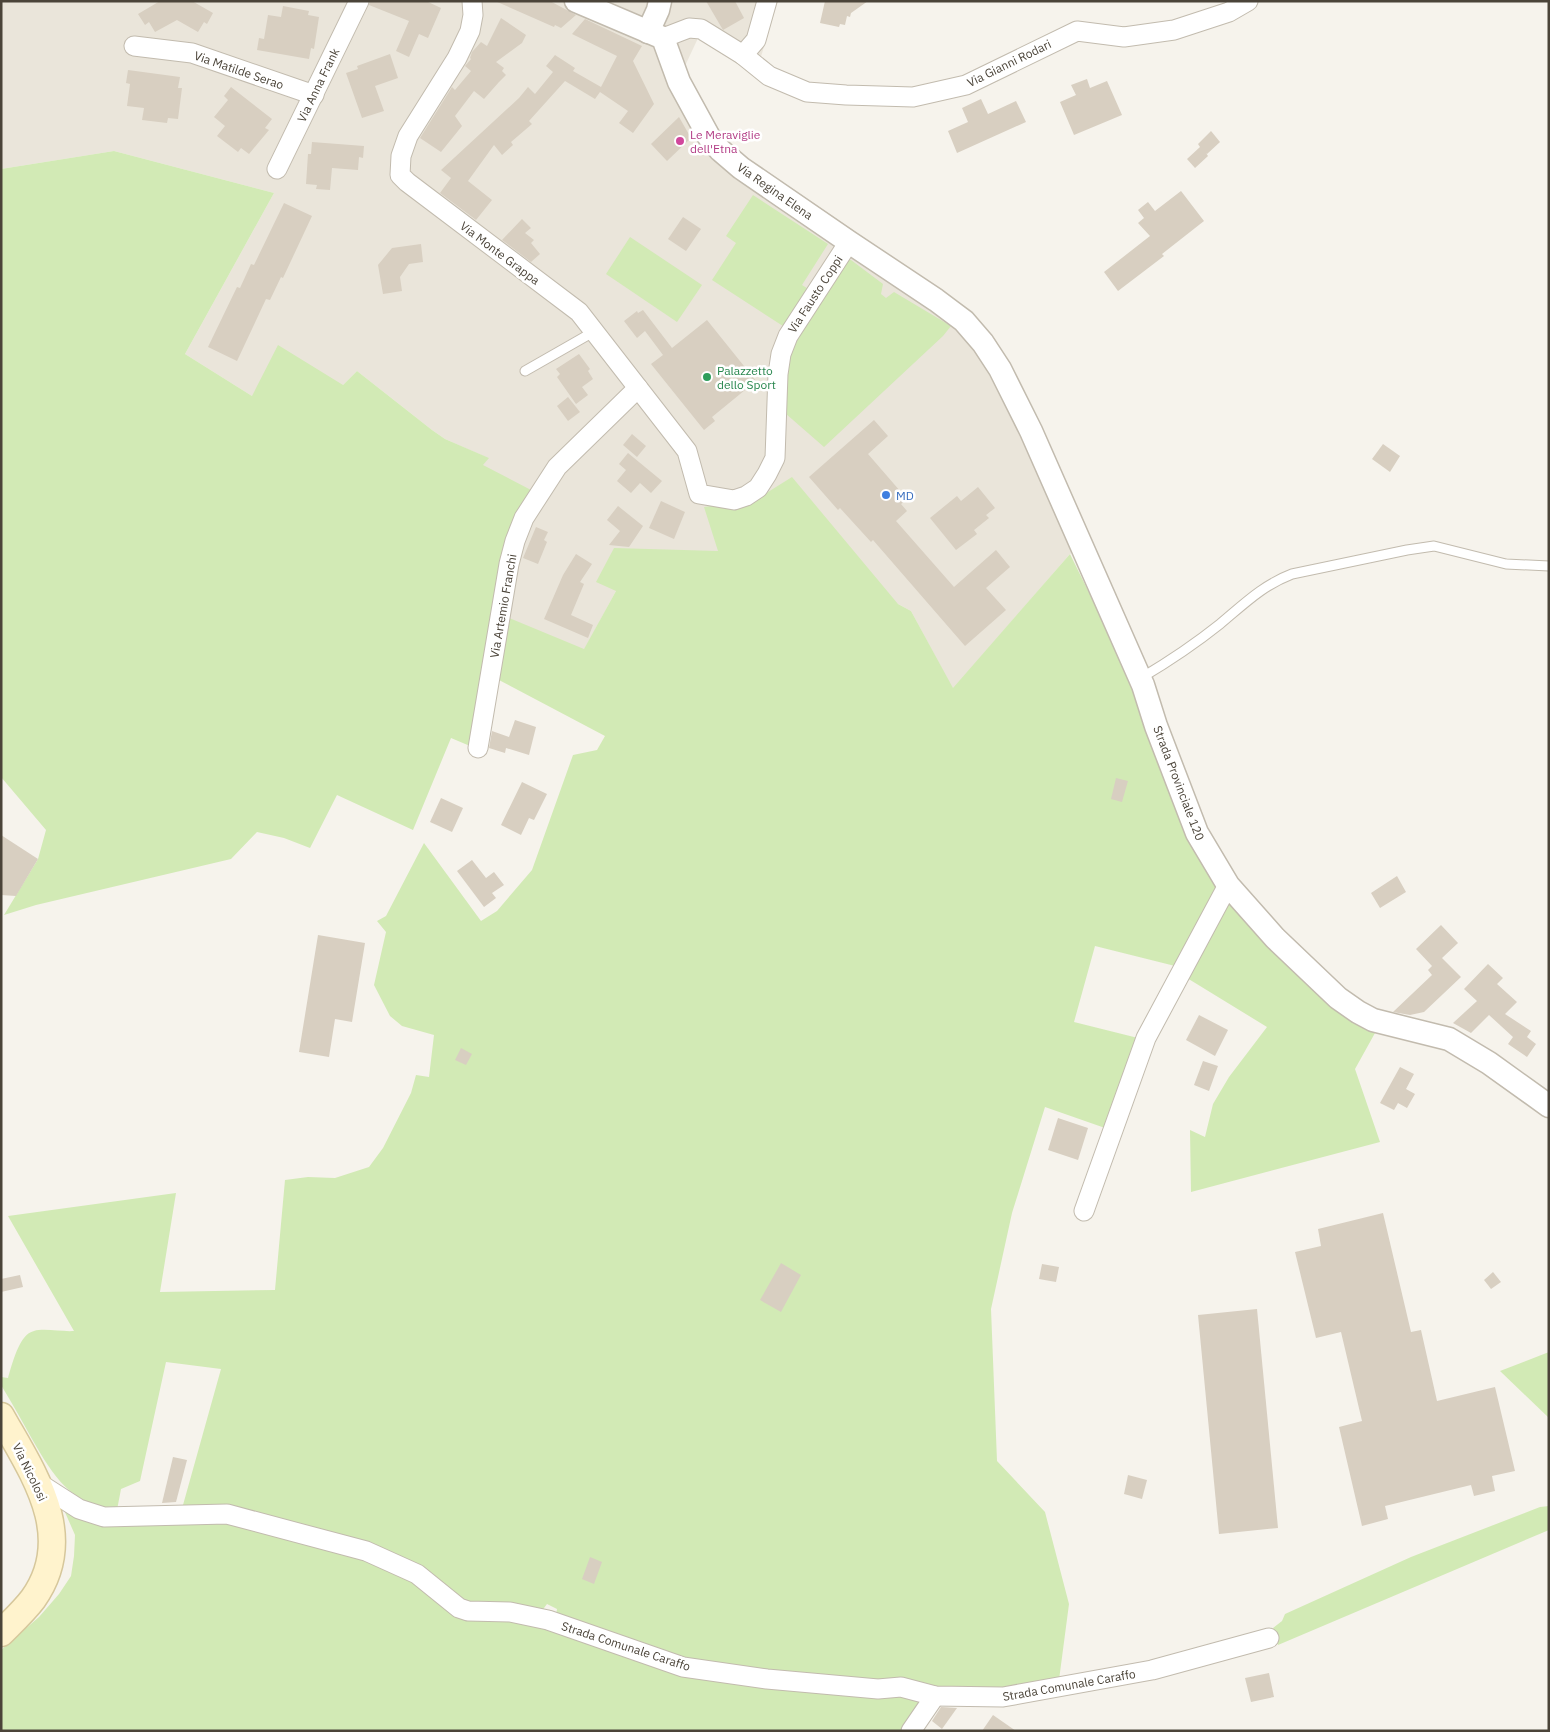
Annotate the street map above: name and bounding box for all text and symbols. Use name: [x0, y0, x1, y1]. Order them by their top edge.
street label: Via Gianni Rodari: [964, 36, 1054, 90]
street label: Via Anna Frank: [294, 45, 343, 124]
street label: Via Matilde Serao: [192, 48, 286, 92]
place label: Le Meraviglie dell'Etna: [690, 127, 761, 156]
marker: Le Meraviglie dell'Etna: [674, 135, 686, 147]
street label: Via Regina Elena: [734, 159, 816, 223]
street label: Via Monte Grappa: [457, 218, 543, 288]
street label: Via Fausto Coppi: [784, 252, 846, 336]
place label: Palazzetto dello Sport: [717, 363, 776, 392]
marker: Palazzetto dello Sport: [701, 371, 713, 383]
place label: MD: [896, 488, 914, 503]
marker: MD: [880, 489, 892, 501]
street label: Via Artemio Franchi: [486, 553, 520, 659]
street label: Strada Provinciale 120: [1150, 723, 1208, 843]
street label: Via Nicolosi: [10, 1441, 50, 1503]
street label: Strada Comunale Caraffo: [560, 1618, 693, 1674]
street label: Strada Comunale Caraffo: [1001, 1666, 1137, 1704]

